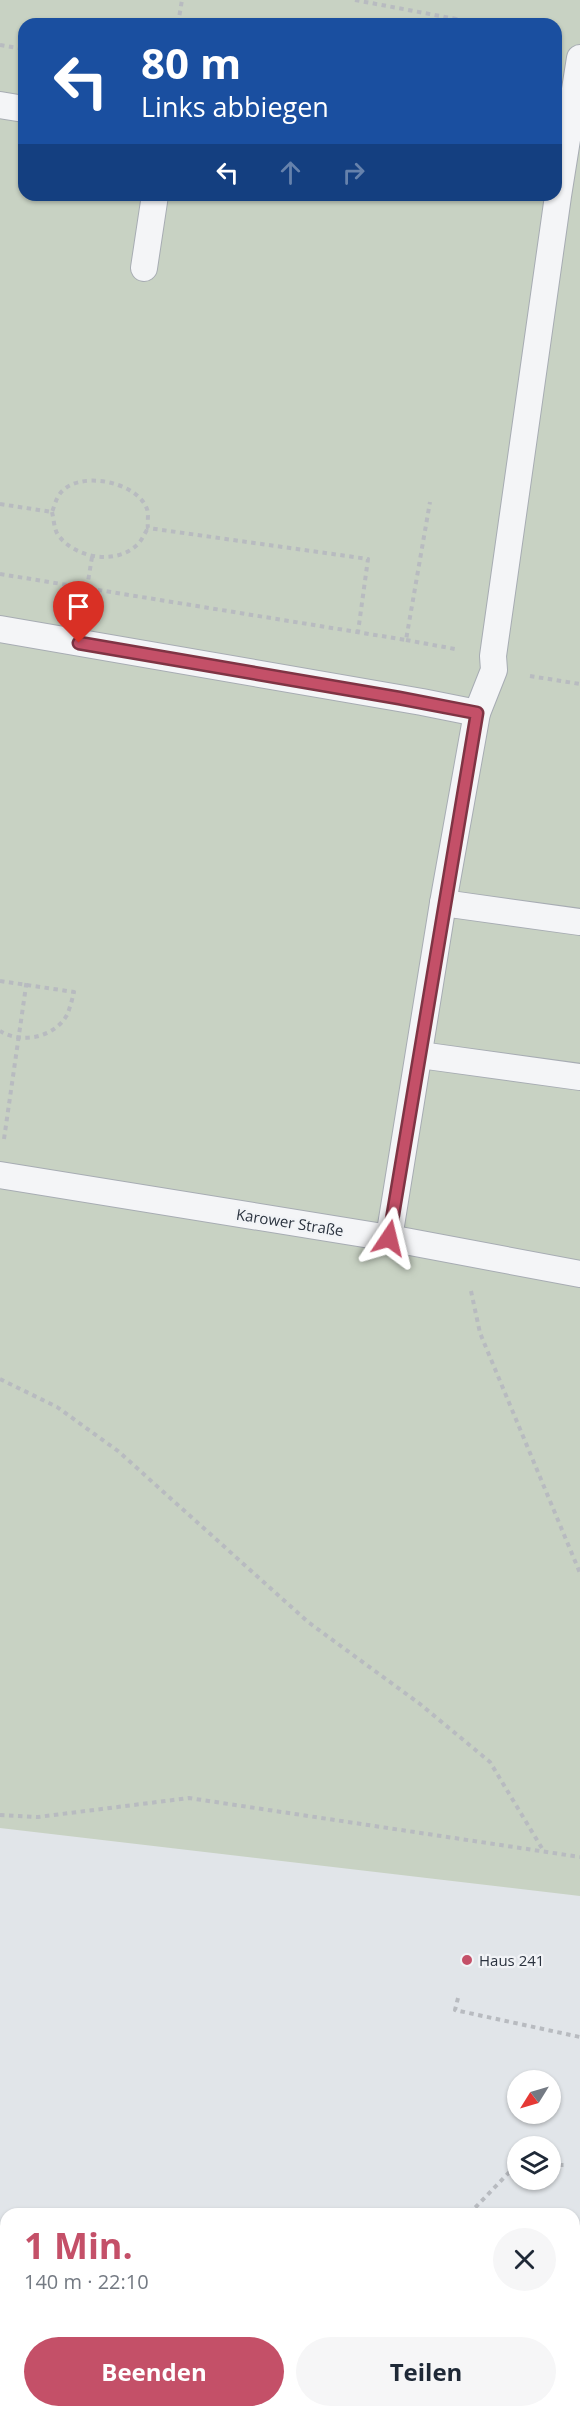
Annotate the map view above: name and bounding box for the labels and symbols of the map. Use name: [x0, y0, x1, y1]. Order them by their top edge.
pin: [53, 581, 104, 643]
street label: Karower Straße: [235, 1204, 345, 1240]
position arrow: [357, 1206, 421, 1270]
place label: Haus 241: [479, 1950, 544, 1970]
marker: Haus 241: [460, 1953, 474, 1967]
north arrow: [507, 2070, 561, 2124]

